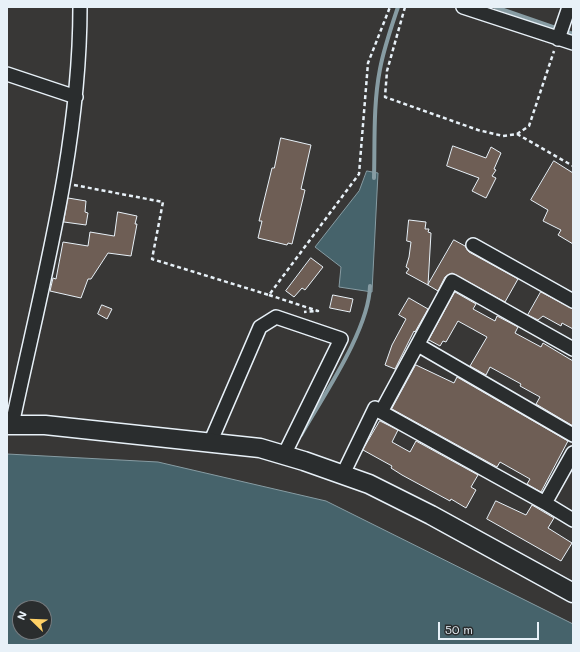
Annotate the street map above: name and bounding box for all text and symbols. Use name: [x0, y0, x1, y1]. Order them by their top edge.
north arrow: [12, 600, 52, 640]
text: N: [13, 609, 30, 622]
scale bar: [440, 614, 541, 640]
text: 50 m: [445, 621, 473, 637]

